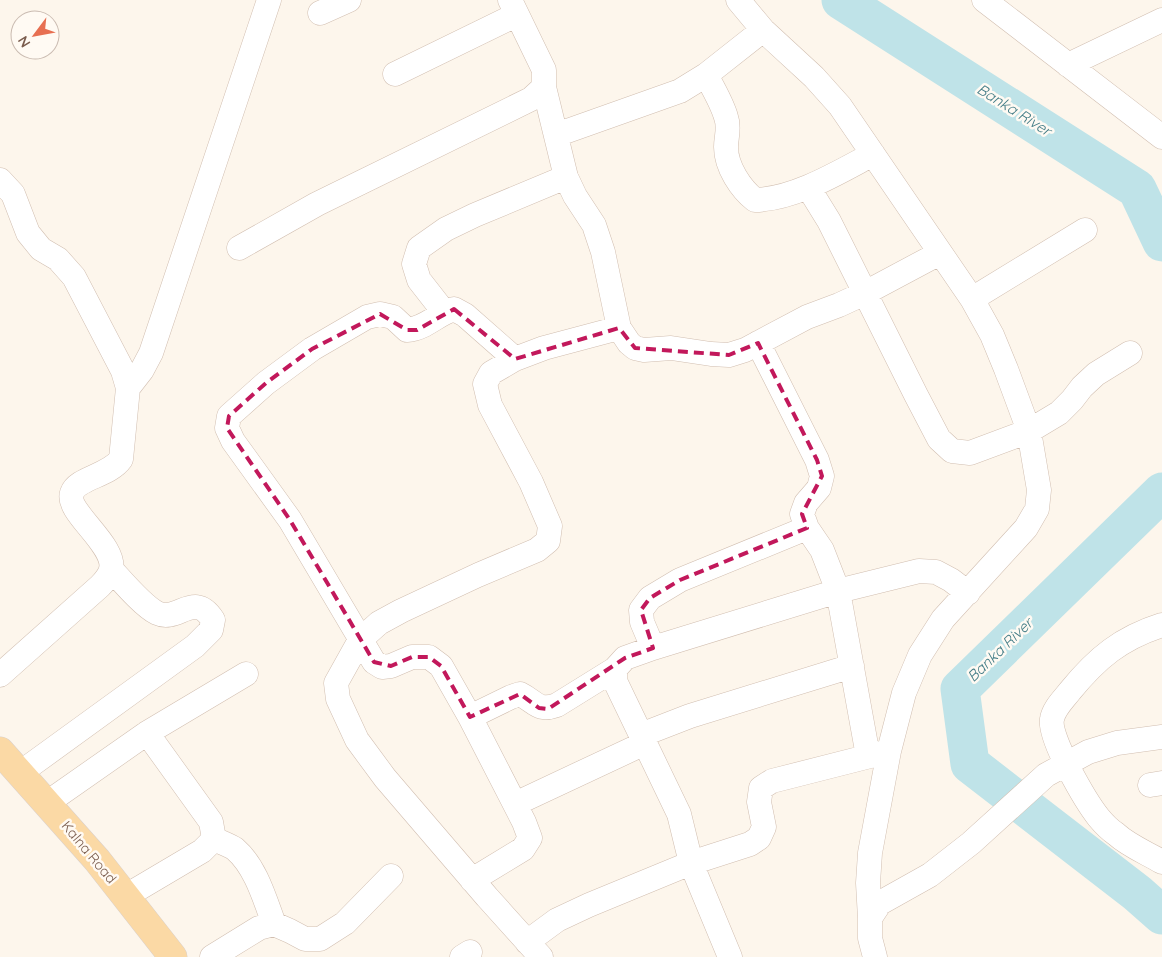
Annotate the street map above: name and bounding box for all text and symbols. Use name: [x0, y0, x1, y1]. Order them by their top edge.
north arrow: [10, 10, 60, 60]
text: N: [14, 33, 34, 51]
water label: Banka River: [974, 79, 1057, 141]
water label: Banka River: [963, 612, 1038, 686]
street label: Kalna Road: [58, 817, 120, 887]

